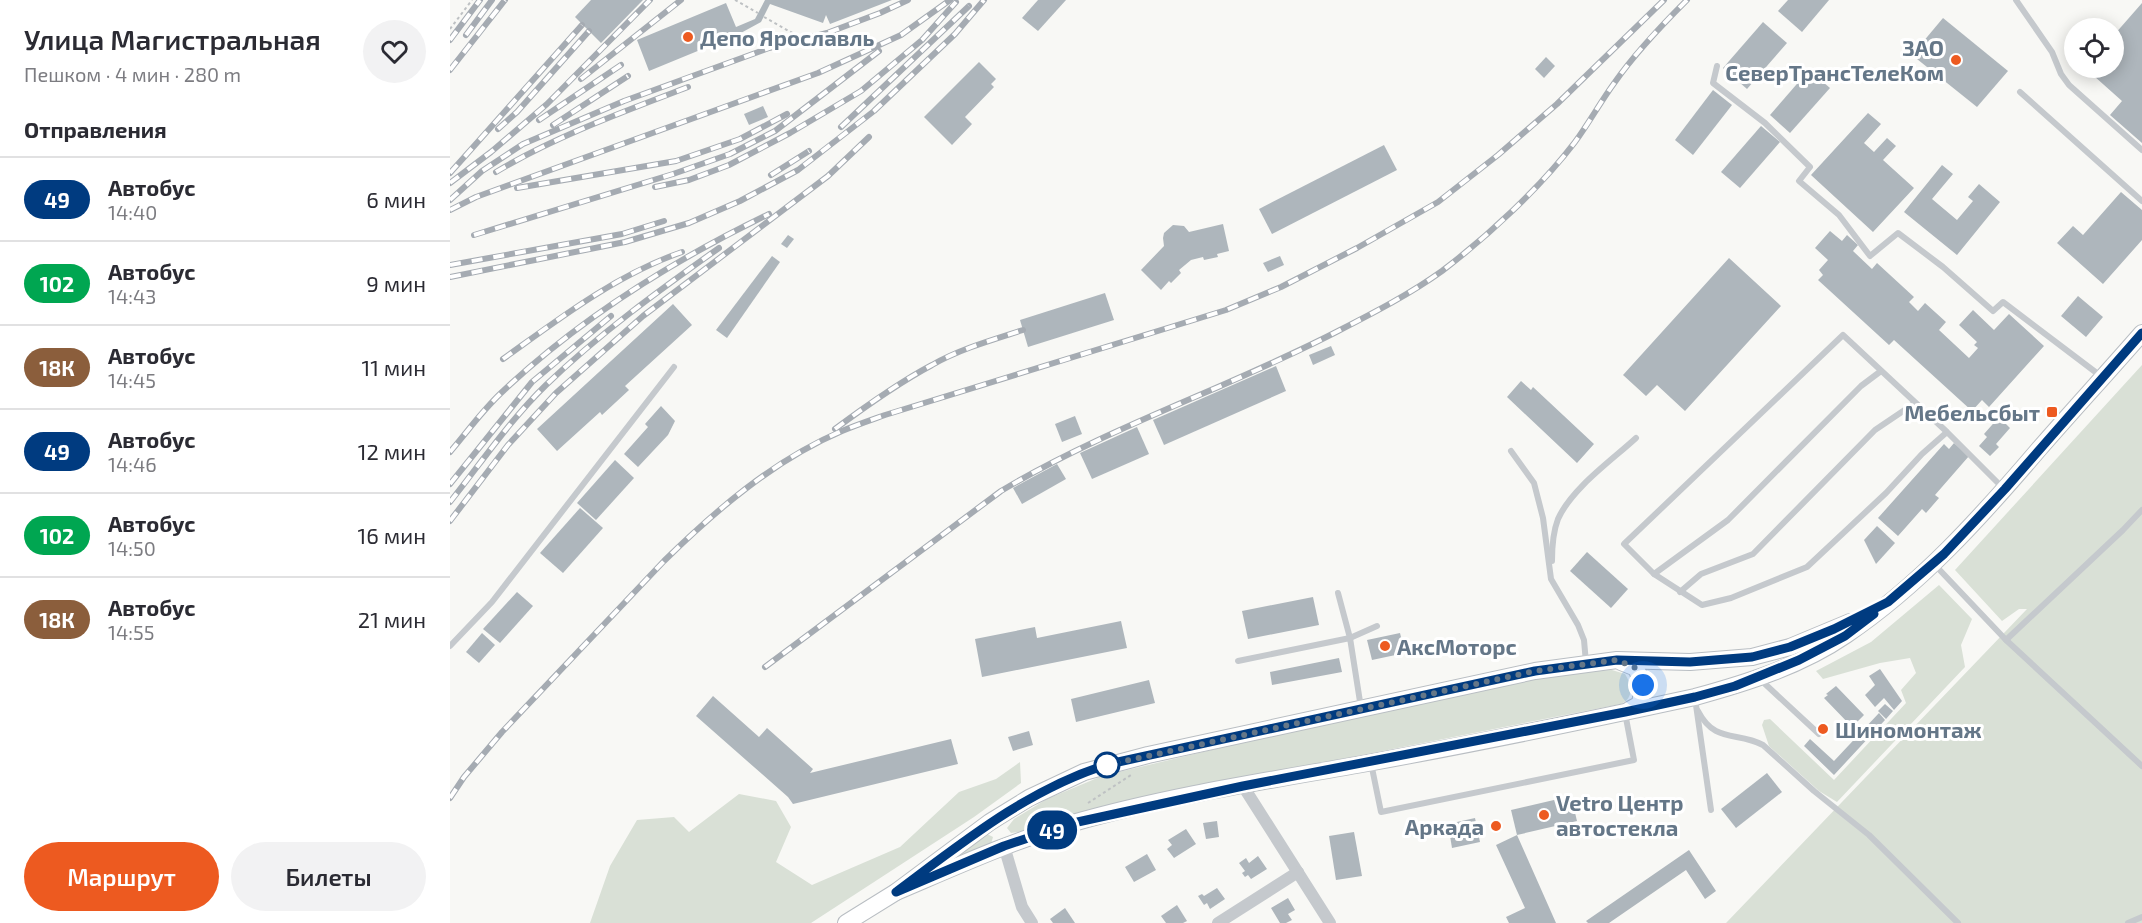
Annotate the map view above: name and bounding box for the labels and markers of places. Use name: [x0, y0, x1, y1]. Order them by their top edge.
place label: Депо Ярославль: [700, 24, 874, 50]
marker: Депо Ярославль: [681, 30, 695, 44]
place label: ЗАО СеверТрансТелеКом: [1725, 34, 1944, 85]
marker: ЗАО СеверТрансТелеКом: [1949, 53, 1963, 67]
place label: Мебельсбыт: [1904, 399, 2040, 425]
marker: Мебельсбыт: [2045, 405, 2059, 419]
place label: АксМоторс: [1397, 633, 1517, 659]
marker: АксМоторс: [1378, 639, 1392, 653]
place label: Шиномонтаж: [1835, 716, 1982, 742]
marker: Шиномонтаж: [1816, 722, 1830, 736]
unlabelled marker: [1094, 752, 1120, 778]
place label: Vetro Центр автостекла: [1556, 789, 1684, 840]
marker: Vetro Центр автостекла: [1537, 808, 1551, 822]
place label: Аркада: [1405, 813, 1484, 839]
marker: Аркада: [1489, 819, 1503, 833]

